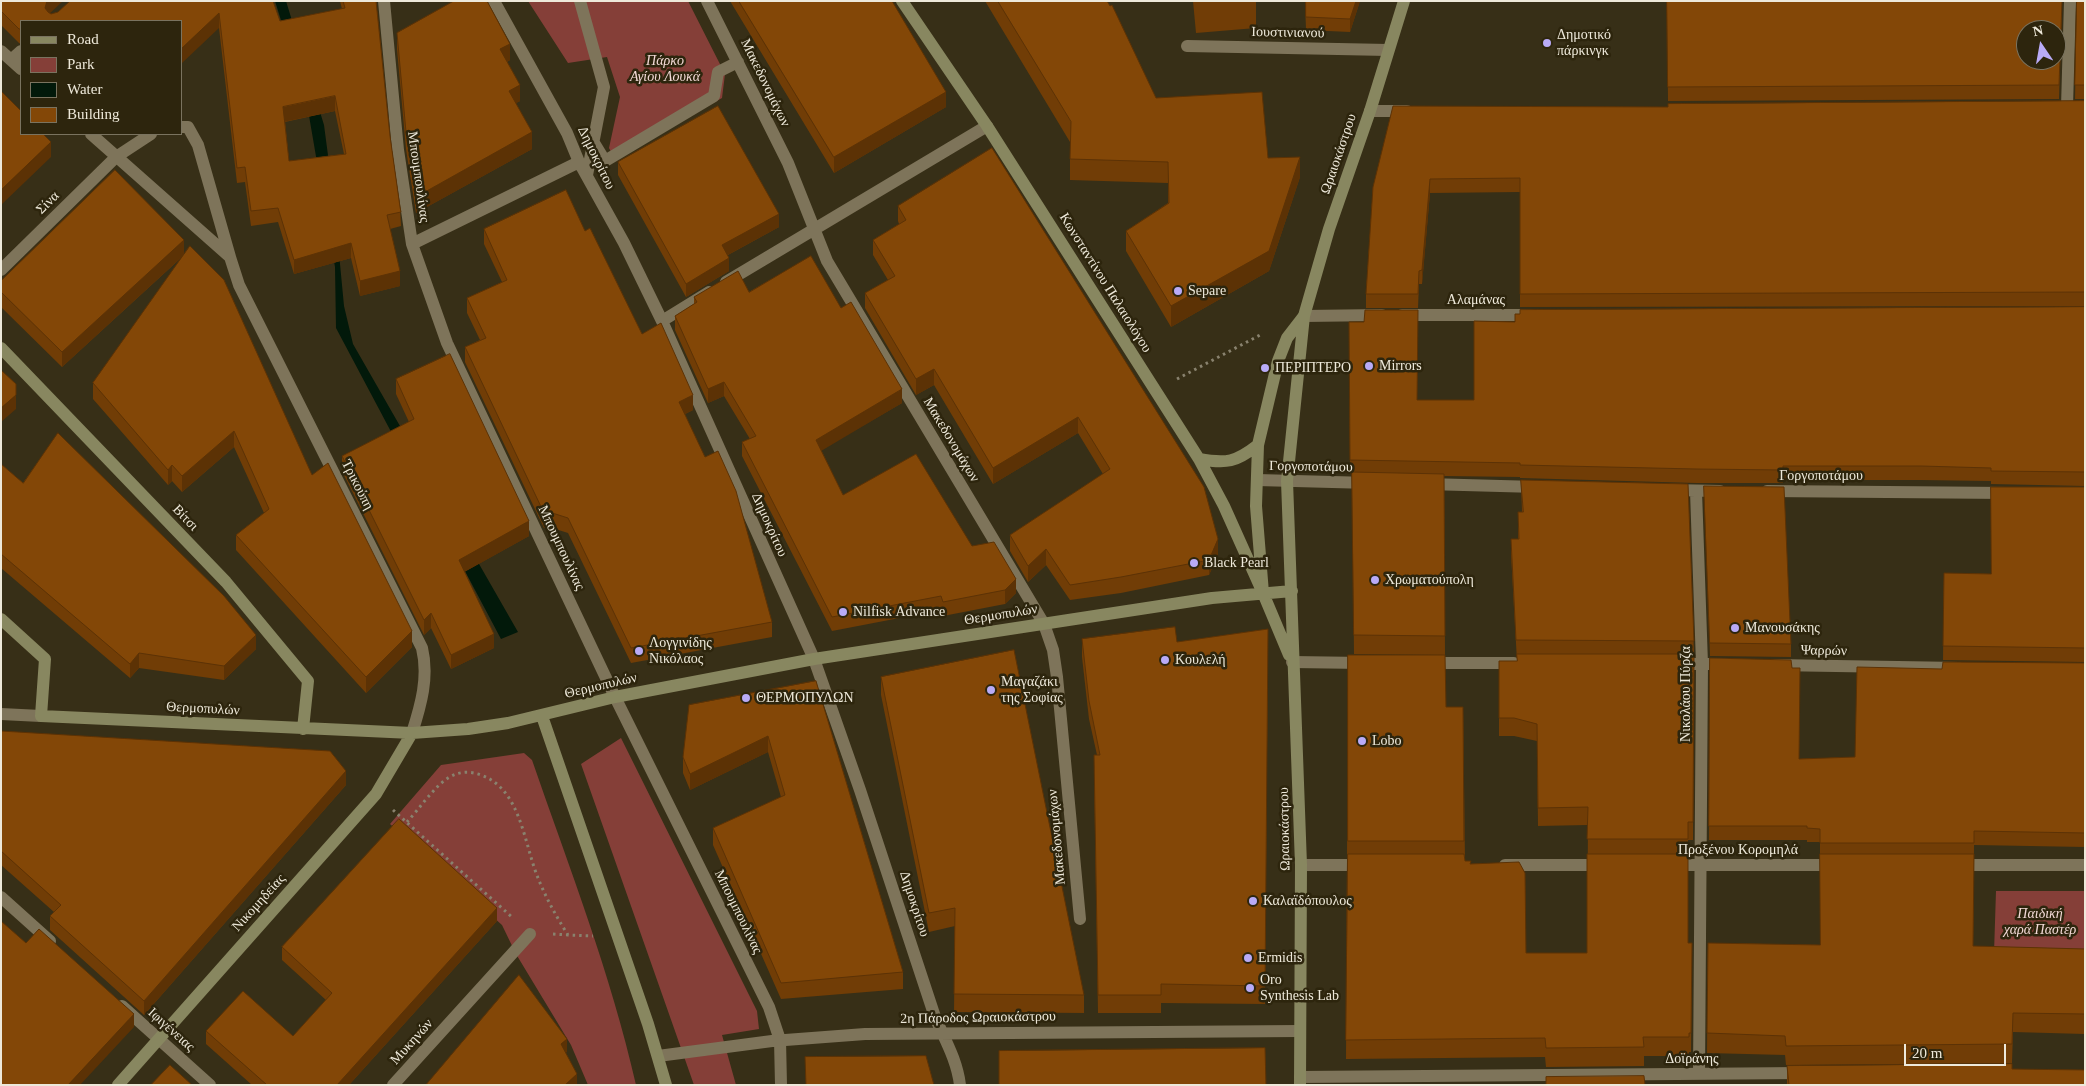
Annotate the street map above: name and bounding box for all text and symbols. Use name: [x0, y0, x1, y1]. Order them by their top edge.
legend: [20, 20, 182, 135]
north arrow: [2016, 20, 2066, 70]
text: N: [2031, 22, 2044, 39]
street label: Ιουστινιανού: [1251, 24, 1325, 42]
place label: Δημοτικό πάρκινγκ: [1557, 27, 1611, 59]
text: Road: [67, 31, 99, 47]
street label: Μακεδονομάχων: [736, 36, 794, 130]
marker: Δημοτικό πάρκινγκ: [1541, 37, 1553, 49]
park label: Πάρκο Αγίου Λουκά: [630, 53, 700, 85]
text: Park: [67, 56, 95, 72]
text: Water: [67, 81, 102, 97]
text: Building: [67, 106, 120, 122]
street label: Ωραιοκάστρου: [1317, 112, 1361, 196]
street label: Δημοκρίτου: [574, 124, 618, 192]
street label: Μπουμπουλίνας: [403, 130, 433, 224]
street label: Σίνα: [33, 188, 63, 218]
street label: Κωνσταντίνου Παλαιολόγου: [1055, 210, 1155, 356]
place label: Separe: [1188, 283, 1226, 299]
marker: Separe: [1172, 285, 1184, 297]
street label: Αλαμάνας: [1447, 292, 1505, 308]
place label: Mirrors: [1379, 358, 1422, 374]
place label: ΠΕΡΙΠΤΕΡΟ: [1275, 360, 1351, 376]
marker: Mirrors: [1363, 360, 1375, 372]
marker: ΠΕΡΙΠΤΕΡΟ: [1259, 362, 1271, 374]
street label: Μακεδονομάχων: [919, 395, 983, 485]
street label: Τρικούπη: [337, 457, 377, 513]
street label: Γοργοποτάμου: [1269, 458, 1353, 476]
street label: Γοργοποτάμου: [1779, 468, 1863, 484]
street label: Δημοκρίτου: [747, 490, 791, 560]
street label: Βίτσι: [169, 501, 201, 535]
street label: Μπουμπουλίνας: [534, 503, 588, 593]
place label: Black Pearl: [1204, 555, 1269, 571]
marker: Black Pearl: [1188, 557, 1200, 569]
place label: Χρωματούπολη: [1385, 572, 1474, 588]
marker: Χρωματούπολη: [1369, 574, 1381, 586]
street label: Θερμοπυλών: [963, 601, 1039, 629]
place label: Nilfisk Advance: [853, 604, 945, 620]
marker: Nilfisk Advance: [837, 606, 849, 618]
place label: Μανουσάκης: [1745, 620, 1820, 636]
marker: Μανουσάκης: [1729, 622, 1741, 634]
place label: Λογγινίδης Νικόλαος: [649, 635, 712, 668]
street label: Ψαρρών: [1801, 642, 1847, 660]
marker: Λογγινίδης Νικόλαος: [633, 645, 645, 657]
street label: Νικολάου Πύρζα: [1678, 646, 1694, 742]
place label: Κουλελή: [1175, 652, 1226, 668]
marker: Κουλελή: [1159, 654, 1171, 666]
street label: Θερμοπυλών: [563, 670, 639, 702]
place label: Μαγαζάκι της Σοφίας: [1001, 674, 1063, 706]
marker: Μαγαζάκι της Σοφίας: [985, 684, 997, 696]
place label: ΘΕΡΜΟΠΥΛΩΝ: [756, 690, 854, 706]
marker: ΘΕΡΜΟΠΥΛΩΝ: [740, 692, 752, 704]
street label: Θερμοπυλών: [166, 699, 240, 719]
place label: Lobo: [1372, 733, 1402, 749]
marker: Lobo: [1356, 735, 1368, 747]
street label: Ωραιοκάστρου: [1276, 787, 1294, 871]
street label: Μακεδονομάχων: [1044, 788, 1070, 886]
street label: Προξένου Κορομηλά: [1678, 842, 1798, 858]
street label: Μπουμπουλίνας: [710, 867, 766, 957]
street label: Δημοκρίτου: [895, 869, 933, 939]
street label: Νικομηδείας: [229, 871, 289, 935]
place label: Καλαϊδόπουλος: [1263, 893, 1352, 909]
marker: Καλαϊδόπουλος: [1247, 895, 1259, 907]
park label: Παιδική χαρά Παστέρ: [2004, 906, 2076, 939]
place label: Ermidis: [1258, 950, 1302, 966]
marker: Ermidis: [1242, 952, 1254, 964]
place label: Oro Synthesis Lab: [1260, 972, 1339, 1004]
marker: Oro Synthesis Lab: [1244, 982, 1256, 994]
street label: Ιφιγένειας: [144, 1005, 198, 1055]
street label: 2η Πάροδος Ωραιοκάστρου: [900, 1008, 1056, 1028]
street label: Μυκηνών: [387, 1016, 437, 1068]
scale bar: [1906, 1034, 2008, 1066]
text: 20 m: [1912, 1045, 1942, 1061]
street label: Δοϊράνης: [1665, 1051, 1719, 1067]

